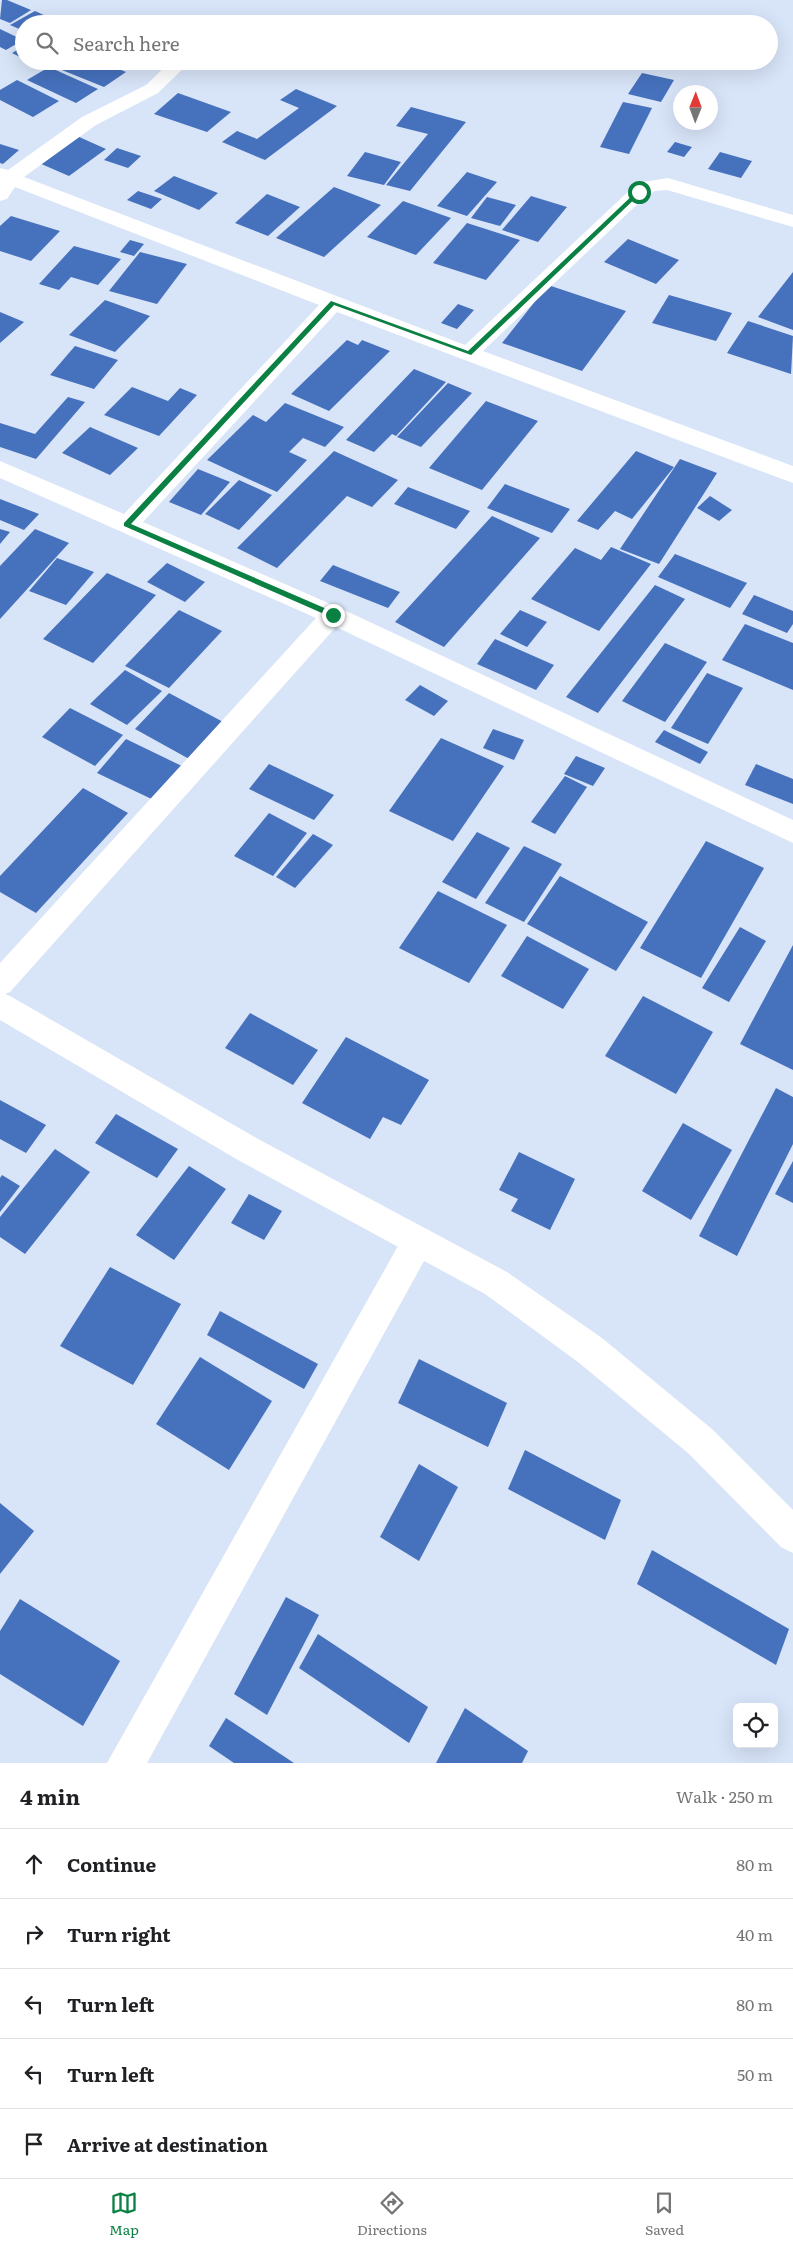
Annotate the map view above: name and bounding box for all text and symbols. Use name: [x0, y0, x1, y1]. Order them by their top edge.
search box: [15, 15, 778, 70]
icon: search: [33, 29, 61, 57]
text: Search here: [73, 29, 180, 57]
north arrow: [673, 85, 718, 130]
route start: [628, 181, 651, 204]
route end: [322, 604, 345, 627]
map controls: [733, 1703, 778, 1748]
button: locate: [733, 1703, 778, 1748]
text: 4 min: [20, 1780, 80, 1811]
text: Walk · 250 m: [676, 1784, 773, 1808]
icon: ahead: [20, 1850, 48, 1878]
text: Continue: [67, 1850, 156, 1878]
text: 80 m: [736, 1852, 773, 1876]
icon: right: [20, 1920, 48, 1948]
text: Turn right: [67, 1920, 171, 1948]
text: 40 m: [736, 1922, 773, 1946]
icon: left: [20, 1990, 48, 2018]
text: Turn left: [67, 1990, 154, 2018]
text: 80 m: [736, 1992, 773, 2016]
icon: left: [20, 2060, 48, 2088]
text: Turn left: [67, 2060, 154, 2088]
text: 50 m: [737, 2062, 773, 2086]
icon: arrive: [20, 2130, 48, 2158]
text: Arrive at destination: [67, 2130, 268, 2158]
tab: Map: [109, 2189, 139, 2239]
tab: Directions: [357, 2189, 427, 2239]
tab: Saved: [645, 2189, 684, 2239]

